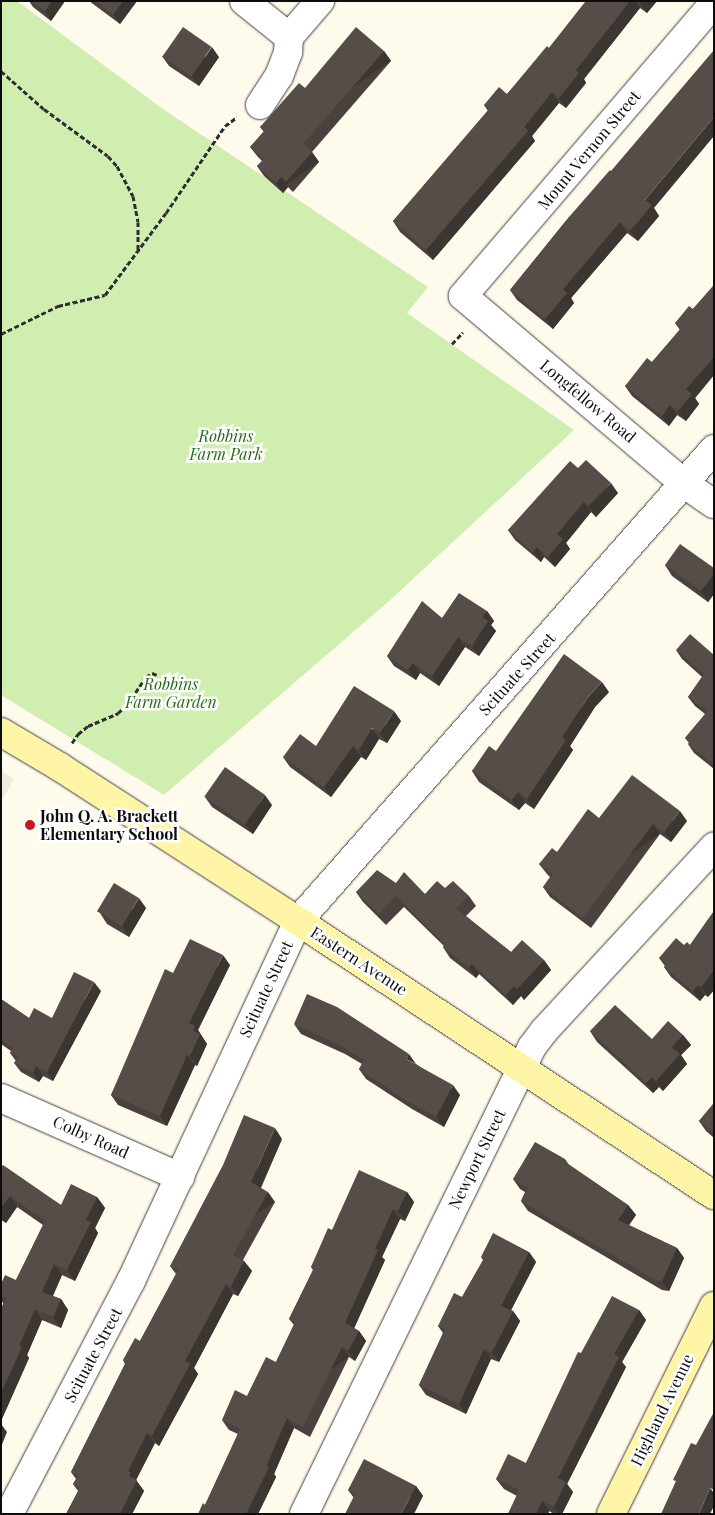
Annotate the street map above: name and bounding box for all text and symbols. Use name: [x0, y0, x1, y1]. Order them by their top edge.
street label: Mount Vernon Street: [533, 86, 645, 214]
street label: Longfellow Road: [536, 355, 640, 447]
park label: Robbins Farm Park: [189, 426, 263, 464]
street label: Scituate Street: [475, 629, 559, 719]
park label: Robbins Farm Garden: [125, 674, 217, 712]
place label: John Q. A. Brackett Elementary School: [40, 806, 179, 844]
marker: John Q. A. Brackett Elementary School: [24, 819, 36, 831]
street label: Eastern Avenue: [307, 922, 411, 1000]
street label: Scituate Street: [235, 937, 297, 1041]
street label: Newport Street: [444, 1106, 510, 1212]
street label: Colby Road: [50, 1112, 132, 1162]
street label: Scituate Street: [60, 1304, 126, 1406]
street label: Highland Avenue: [626, 1351, 698, 1469]

